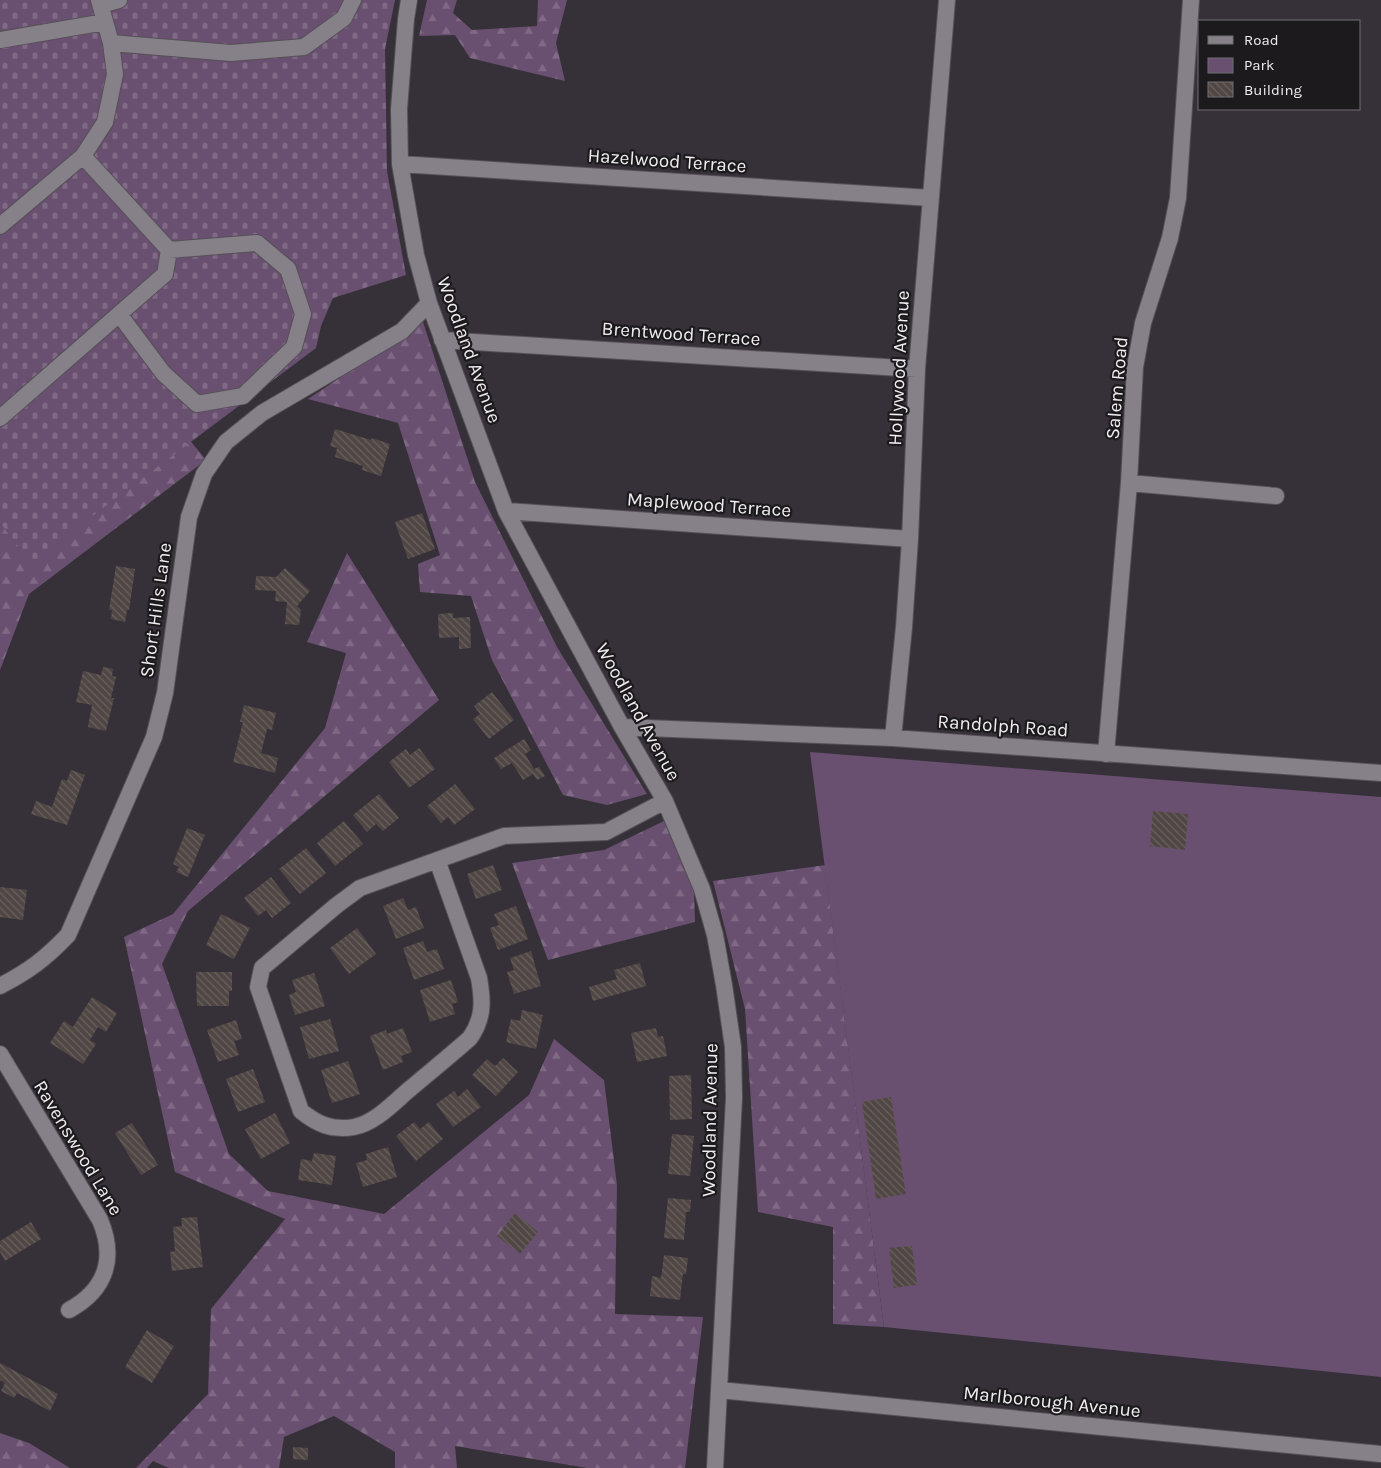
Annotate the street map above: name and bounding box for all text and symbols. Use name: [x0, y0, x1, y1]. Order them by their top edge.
legend: [1198, 20, 1361, 110]
text: Road: [1244, 31, 1279, 49]
text: Park: [1244, 56, 1274, 74]
text: Building: [1244, 81, 1302, 99]
street label: Hazelwood Terrace: [587, 144, 747, 178]
street label: Woodland Avenue: [432, 274, 506, 426]
street label: Hollywood Avenue: [884, 290, 914, 446]
street label: Brentwood Terrace: [601, 317, 761, 351]
street label: Salem Road: [1102, 336, 1132, 440]
street label: Maplewood Terrace: [626, 488, 792, 522]
street label: Short Hills Lane: [136, 541, 176, 679]
street label: Woodland Avenue: [591, 639, 685, 785]
street label: Randolph Road: [937, 710, 1069, 742]
street label: Woodland Avenue: [698, 1043, 722, 1197]
street label: Ravenswood Lane: [29, 1076, 127, 1220]
street label: Marlborough Avenue: [962, 1382, 1142, 1422]

